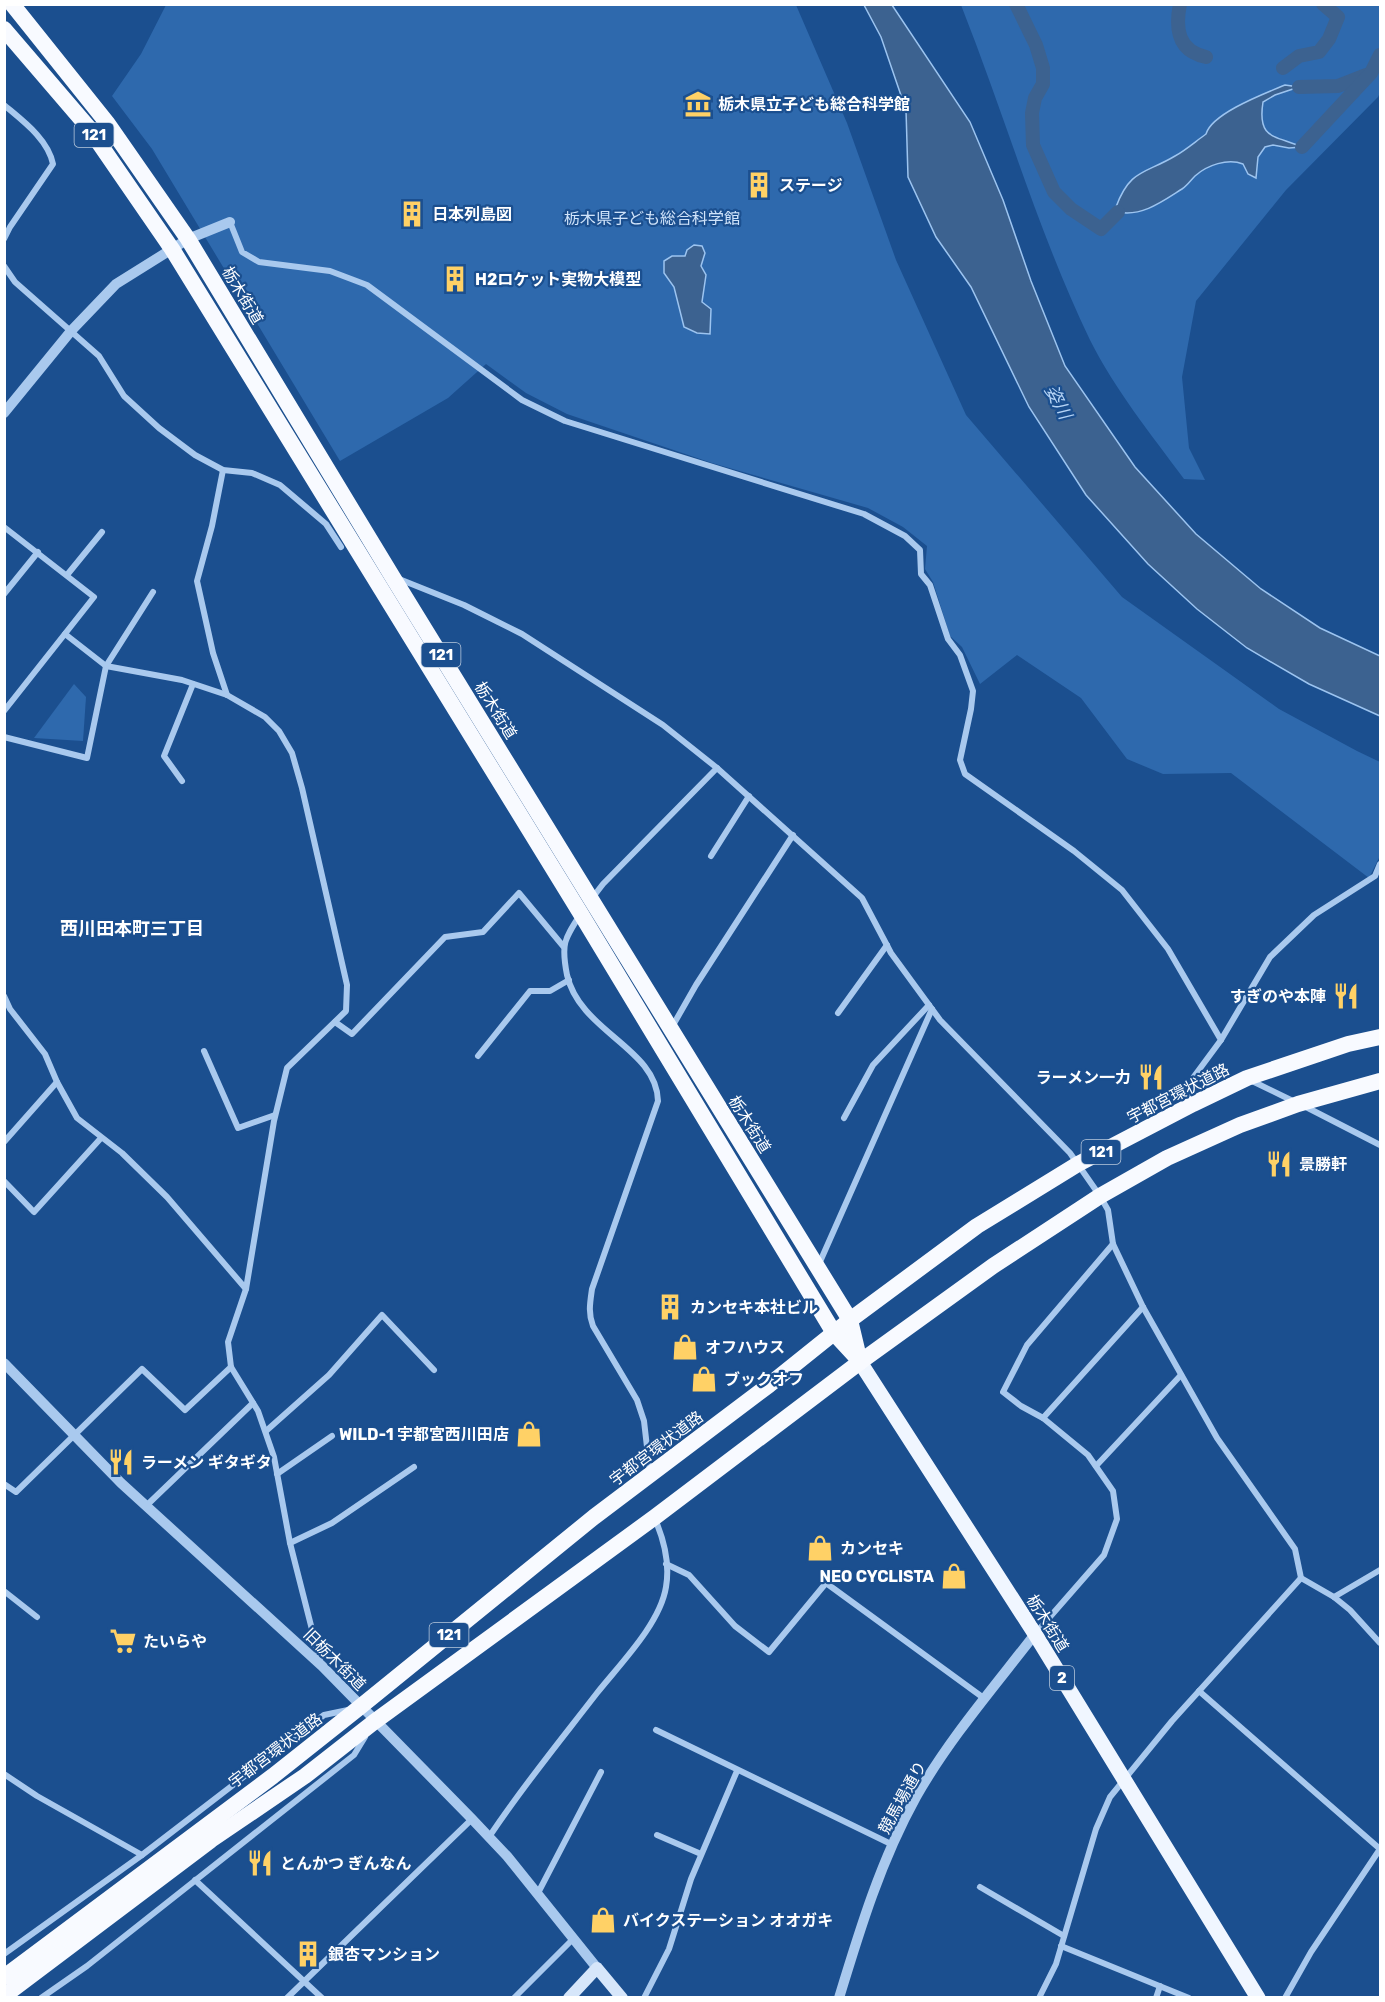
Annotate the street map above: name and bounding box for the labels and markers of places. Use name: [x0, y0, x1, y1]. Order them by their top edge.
museum icon: 栃木県立子ども総合科学館: [683, 89, 713, 119]
place label: 栃木県立子ども総合科学館: [718, 95, 910, 114]
building icon: ステージ: [744, 170, 774, 200]
place label: ステージ: [779, 176, 843, 195]
building icon: 日本列島図: [397, 199, 427, 229]
place label: 日本列島図: [432, 205, 512, 224]
building icon: H2ロケット実物大模型: [440, 264, 470, 294]
place label: H2ロケット実物大模型: [475, 270, 641, 289]
restaurant icon: すぎのや本陣: [1331, 981, 1361, 1011]
place label: すぎのや本陣: [1230, 987, 1326, 1006]
restaurant icon: ラーメン一力: [1136, 1062, 1166, 1092]
place label: ラーメン一力: [1036, 1068, 1131, 1087]
restaurant icon: 景勝軒: [1264, 1149, 1294, 1179]
place label: 景勝軒: [1299, 1155, 1347, 1174]
building icon: カンセキ本社ビル: [655, 1292, 685, 1322]
place label: カンセキ本社ビル: [690, 1298, 818, 1317]
shop icon: オフハウス: [670, 1332, 700, 1362]
place label: オフハウス: [705, 1338, 785, 1357]
shop icon: ブックオフ: [689, 1364, 719, 1394]
place label: ブックオフ: [724, 1370, 804, 1389]
shop icon: WILD-1 宇都宮西川田店: [514, 1419, 544, 1449]
place label: WILD-1 宇都宮西川田店: [339, 1425, 509, 1444]
restaurant icon: ラーメン ギタギタ: [106, 1447, 136, 1477]
place label: ラーメン ギタギタ: [141, 1453, 272, 1472]
shop icon: カンセキ: [805, 1533, 835, 1563]
place label: カンセキ: [840, 1539, 904, 1558]
shop icon: NEO CYCLISTA: [939, 1561, 969, 1591]
place label: NEO CYCLISTA: [819, 1567, 935, 1586]
supermarket icon: たいらや: [108, 1626, 138, 1656]
place label: たいらや: [143, 1632, 207, 1651]
restaurant icon: とんかつ ぎんなん: [245, 1848, 275, 1878]
place label: とんかつ ぎんなん: [280, 1854, 411, 1873]
shop icon: バイクステーション オオガキ: [588, 1905, 618, 1935]
place label: バイクステーション オオガキ: [623, 1911, 833, 1930]
building icon: 銀杏マンション: [293, 1939, 323, 1969]
place label: 銀杏マンション: [328, 1945, 440, 1964]

